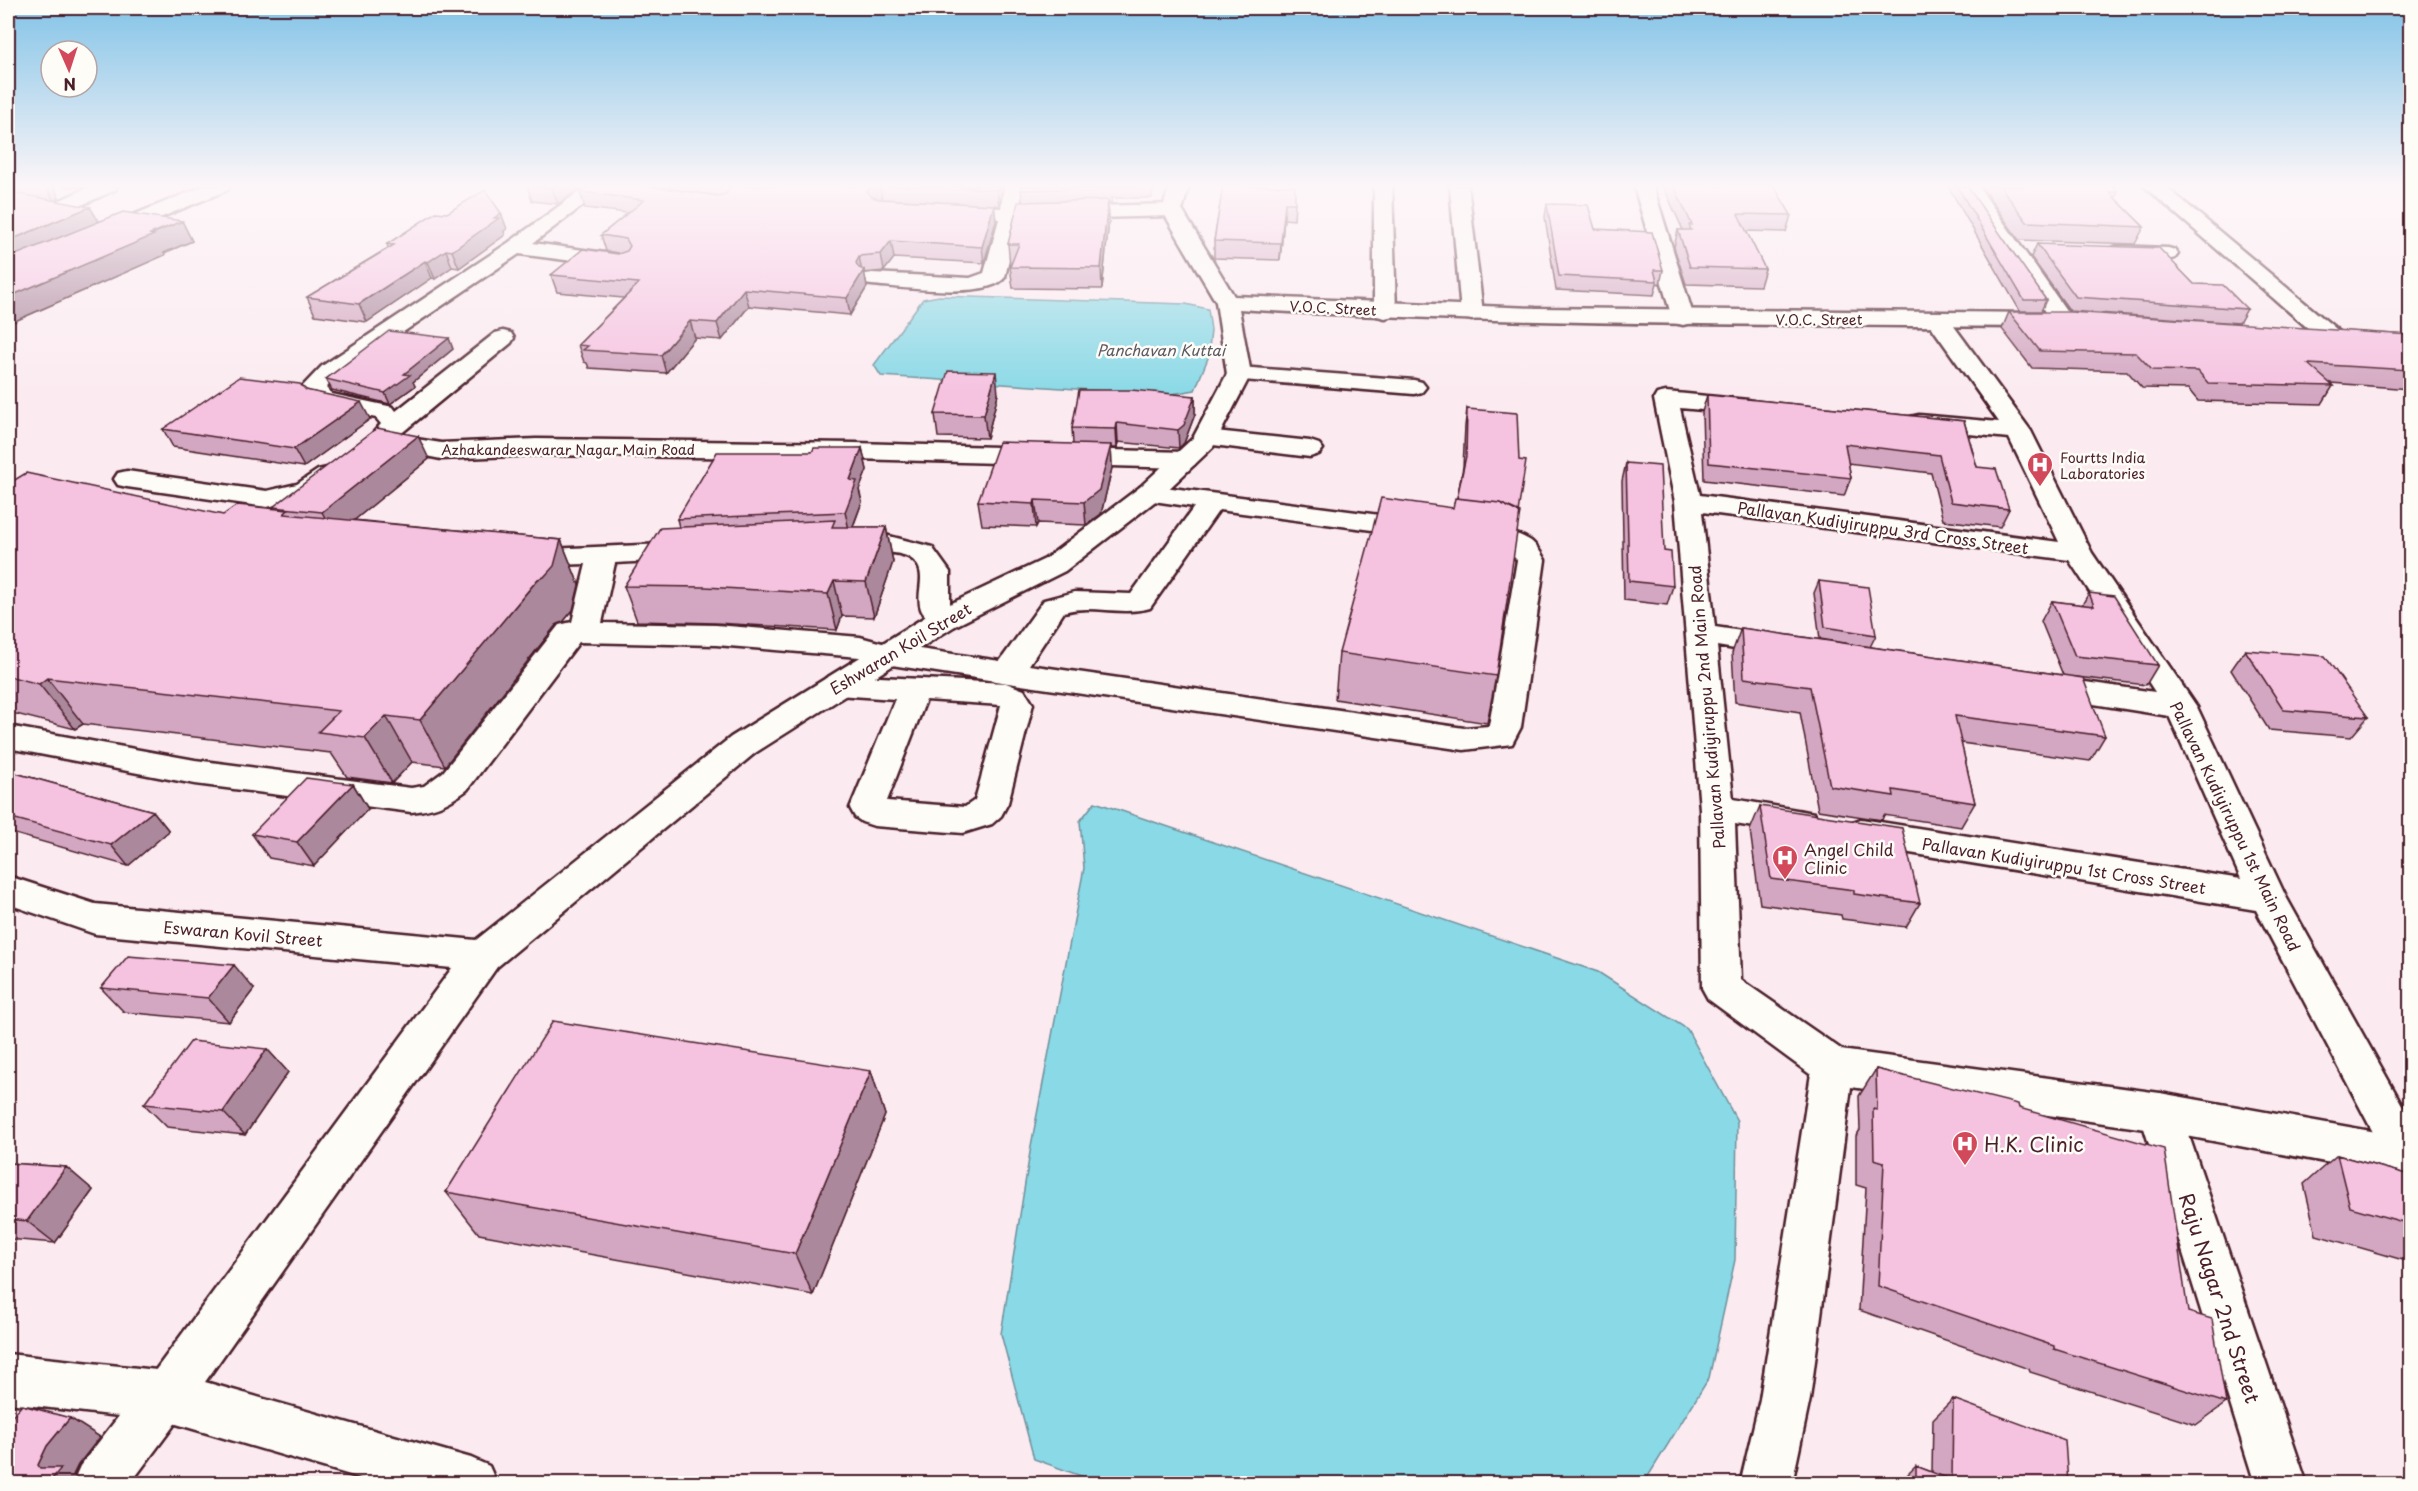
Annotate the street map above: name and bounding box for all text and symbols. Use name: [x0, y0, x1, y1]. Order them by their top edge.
north arrow: [39, 39, 99, 99]
text: N: [63, 73, 77, 97]
street label: V.O.C. Street: [1289, 295, 1377, 321]
street label: V.O.C. Street: [1776, 309, 1863, 330]
water label: Panchavan Kuttai: [1097, 338, 1228, 361]
street label: Azhakandeeswarar Nagar Main Road: [441, 439, 695, 460]
place label: Fourtts India Laboratories: [2060, 447, 2146, 484]
hospital icon: Fourtts India Laboratories: [2025, 450, 2055, 488]
street label: Pallavan Kudiyiruppu 3rd Cross Street: [1736, 495, 2031, 559]
street label: Pallavan Kudiyiruppu 2nd Main Road: [1682, 564, 1730, 850]
street label: Eshwaran Koil Street: [825, 596, 976, 700]
street label: Pallavan Kudiyiruppu 1st Main Road: [2165, 697, 2307, 955]
street label: Pallavan Kudiyiruppu 1st Cross Street: [1920, 831, 2208, 899]
place label: Angel Child Clinic: [1804, 837, 1894, 879]
hospital icon: Angel Child Clinic: [1770, 843, 1800, 881]
street label: Eswaran Kovil Street: [162, 914, 324, 952]
hospital icon: H.K. Clinic: [1950, 1129, 1980, 1167]
place label: H.K. Clinic: [1984, 1129, 2084, 1159]
street label: Raju Nagar 2nd Street: [2172, 1189, 2268, 1407]

